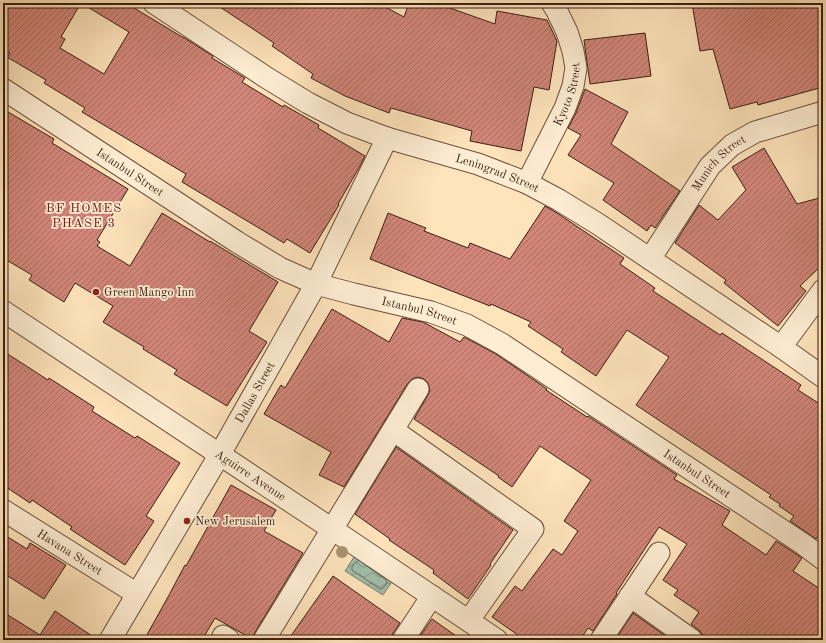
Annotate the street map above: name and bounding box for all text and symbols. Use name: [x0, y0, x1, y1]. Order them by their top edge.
street label: Kyoto Street: [552, 61, 583, 128]
street label: Munich Street: [690, 134, 748, 194]
street label: Istanbul Street: [94, 147, 165, 199]
street label: Leningrad Street: [454, 153, 541, 195]
district label: BF HOMES PHASE 3: [46, 202, 122, 230]
marker: Green Mango Inn: [91, 287, 101, 297]
place label: Green Mango Inn: [104, 287, 195, 299]
street label: Istanbul Street: [380, 296, 458, 328]
street label: Dallas Street: [234, 360, 278, 425]
street label: Aguirre Avenue: [212, 448, 288, 504]
street label: Istanbul Street: [661, 448, 732, 501]
marker: New Jerusalem: [182, 516, 192, 526]
place label: New Jerusalem: [195, 516, 276, 528]
street label: Havana Street: [35, 528, 104, 578]

